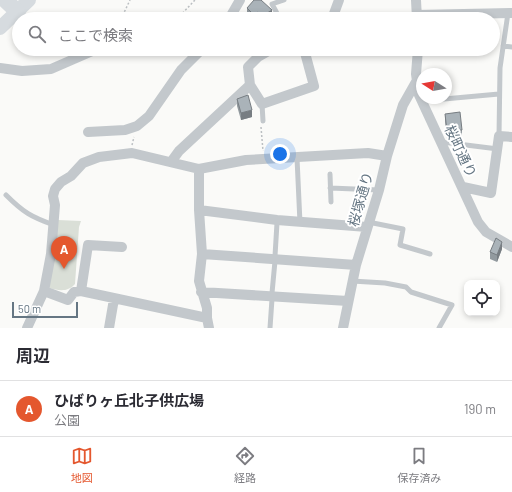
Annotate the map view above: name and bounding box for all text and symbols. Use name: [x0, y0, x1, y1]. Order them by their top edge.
search box: [12, 12, 500, 56]
icon: search: [26, 23, 48, 45]
text: ここで検索: [58, 26, 133, 44]
north arrow: [416, 68, 452, 104]
street label: 桜町通り: [441, 122, 481, 180]
your location: [270, 144, 290, 164]
street label: 桜塚通り: [344, 170, 376, 228]
pin: A: [51, 236, 77, 269]
map controls: [464, 280, 500, 316]
button: locate: [464, 280, 500, 316]
scale bar: [12, 300, 78, 319]
text: 50 m: [18, 302, 41, 315]
text: 周辺: [16, 345, 50, 365]
text: ひばりヶ丘北子供広場: [54, 391, 204, 409]
text: A: [25, 401, 33, 417]
text: 190 m: [464, 401, 496, 417]
text: 公園: [54, 412, 80, 428]
tab: 地図: [71, 445, 93, 485]
tab: 経路: [234, 445, 256, 485]
tab: 保存済み: [397, 445, 441, 485]

